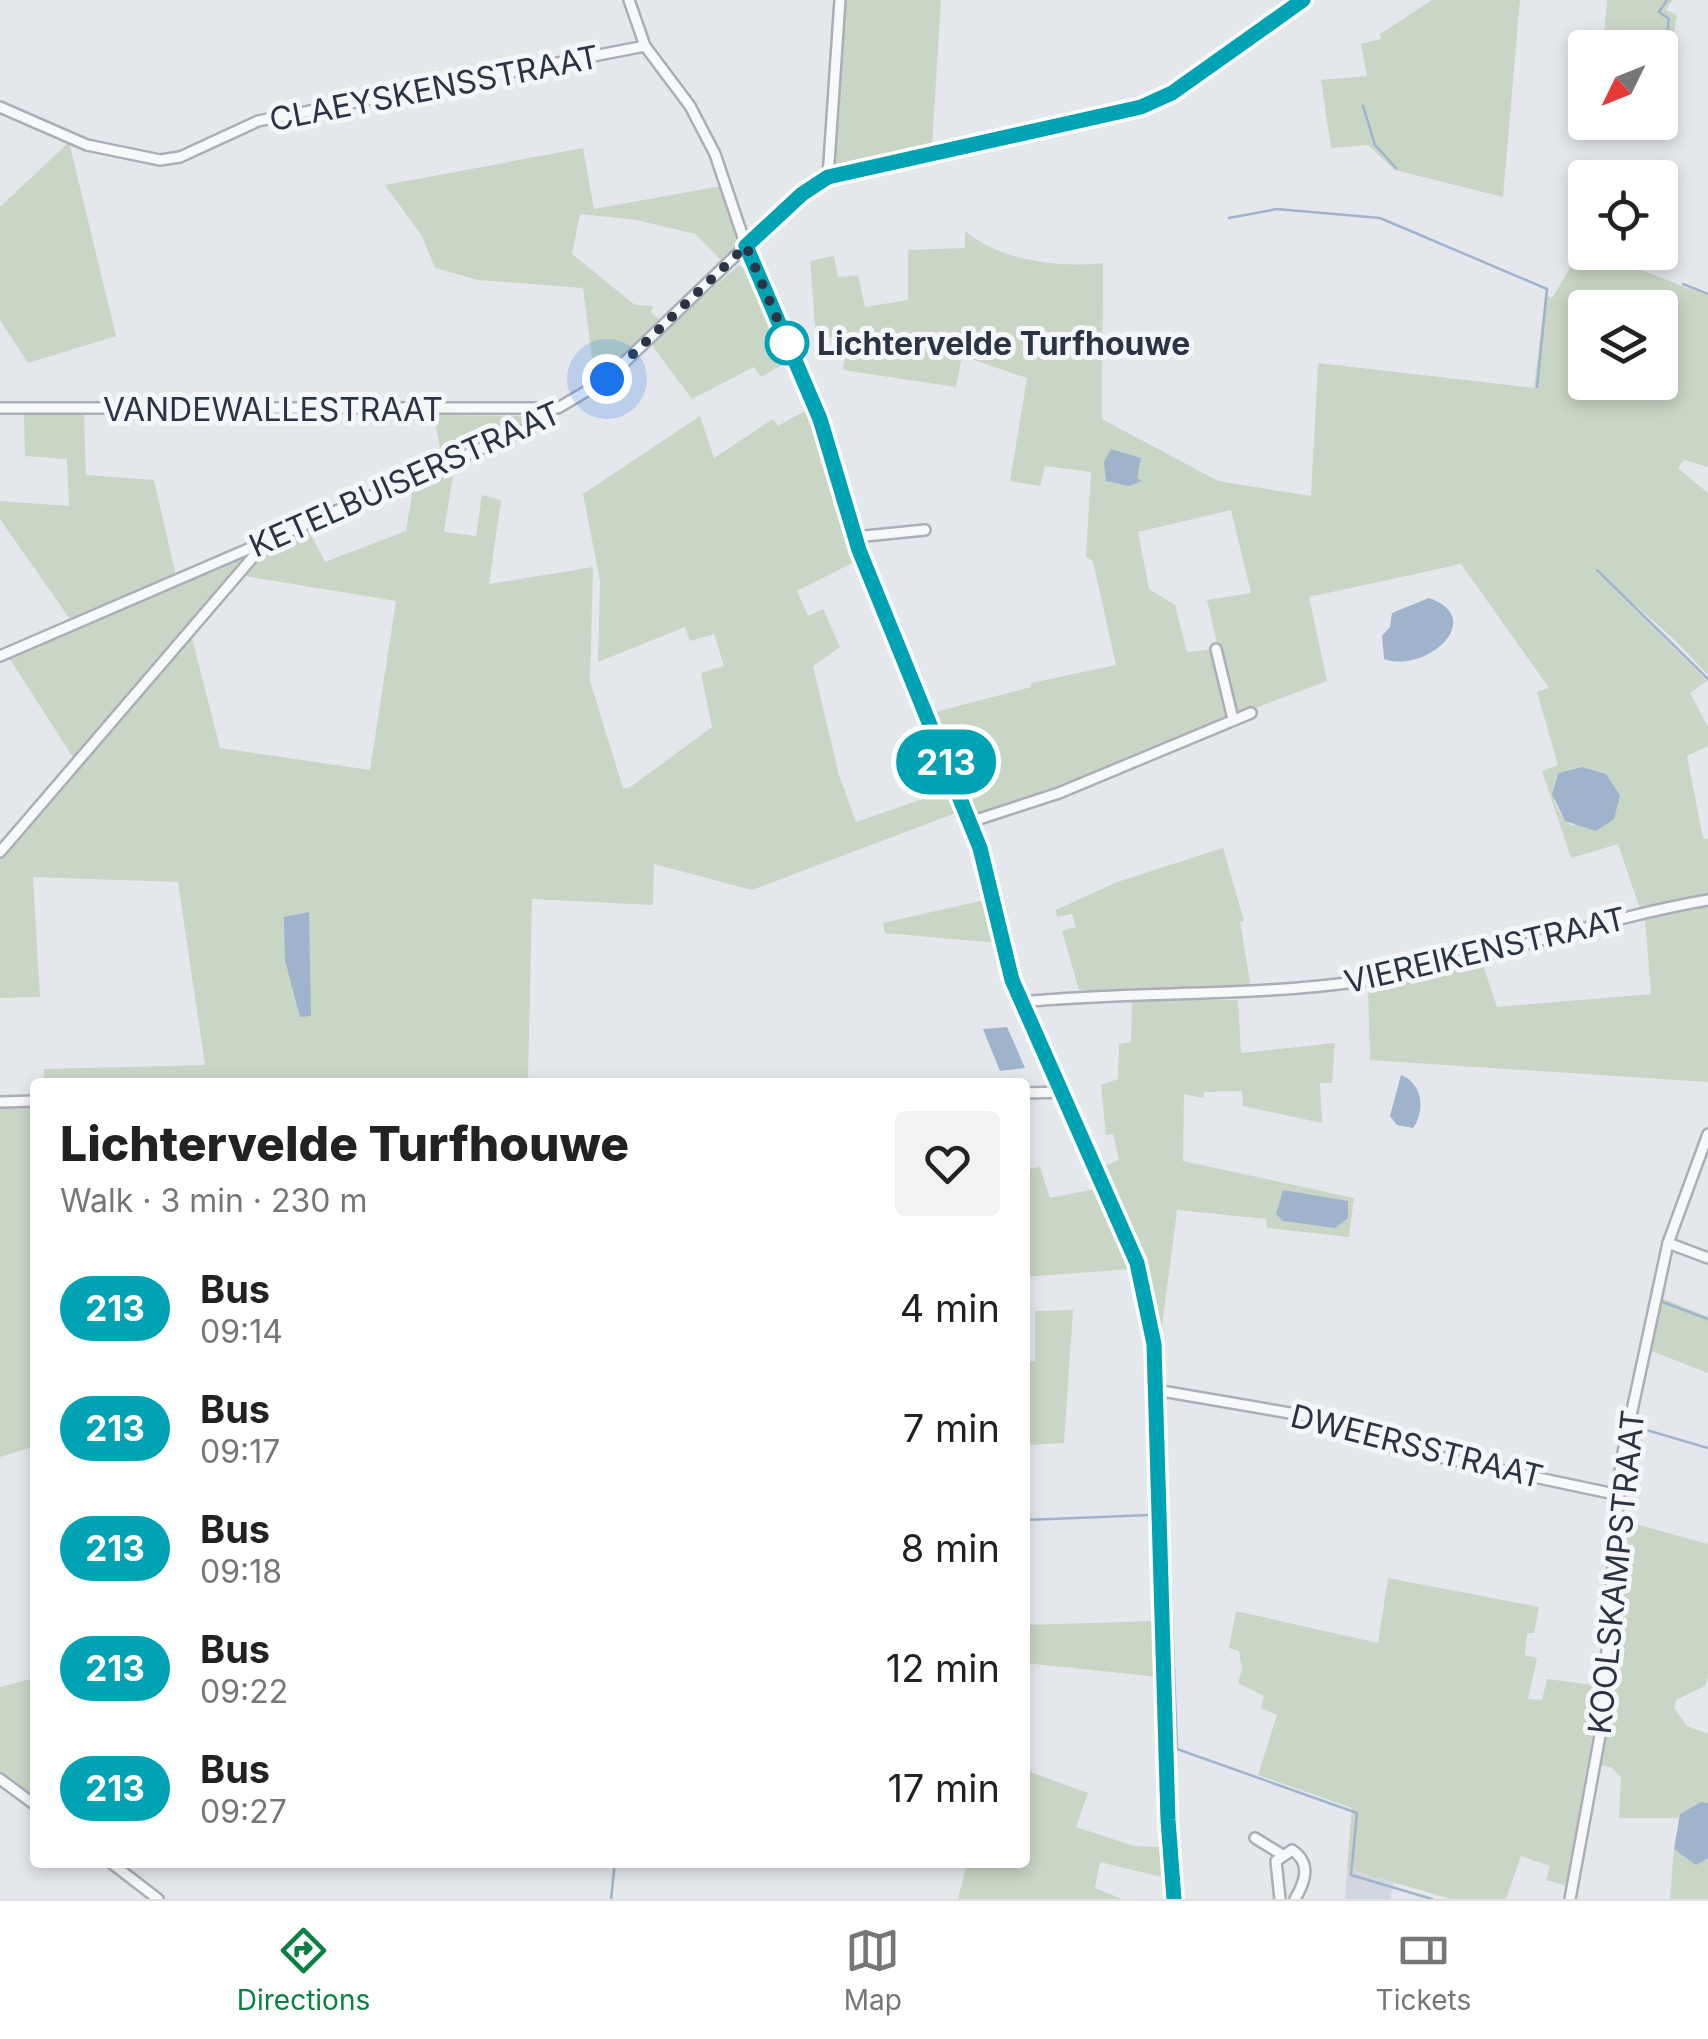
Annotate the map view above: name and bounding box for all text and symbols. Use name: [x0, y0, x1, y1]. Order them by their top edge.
north arrow: [1568, 30, 1678, 140]
map controls: [1568, 30, 1678, 400]
street label: CLAEYSKENSSTRAAT: [266, 37, 602, 139]
button: locate: [1568, 160, 1678, 270]
button: layers: [1568, 290, 1678, 400]
marker: Lichtervelde Turfhouwe: [766, 322, 808, 364]
place label: Lichtervelde Turfhouwe: [817, 324, 1190, 363]
your location: [582, 354, 632, 404]
street label: VANDEWALLESTRAAT: [103, 390, 443, 429]
street label: KETELBUISERSTRAAT: [243, 393, 567, 565]
line badge: 213: [888, 730, 1004, 794]
text: 213: [916, 741, 976, 783]
street label: VIEREIKENSTRAAT: [1341, 899, 1629, 1001]
button: heart: [895, 1111, 1000, 1216]
text: Lichtervelde Turfhouwe: [60, 1114, 629, 1173]
text: Walk · 3 min · 230 m: [60, 1181, 368, 1220]
text: Bus: [200, 1266, 270, 1312]
text: 4 min: [900, 1285, 1000, 1331]
text: 213: [85, 1287, 145, 1329]
text: 09:14: [200, 1312, 283, 1351]
text: Bus: [200, 1386, 270, 1432]
street label: DWEERSSTRAAT: [1287, 1396, 1547, 1496]
text: 7 min: [903, 1405, 1000, 1451]
text: 213: [85, 1407, 145, 1449]
street label: KOOLSKAMPSTRAAT: [1580, 1408, 1652, 1736]
text: 09:17: [200, 1432, 280, 1471]
text: Bus: [200, 1506, 270, 1552]
text: 8 min: [901, 1525, 1000, 1571]
text: 213: [85, 1527, 145, 1569]
text: 09:18: [200, 1552, 282, 1591]
text: Bus: [200, 1626, 270, 1672]
text: 12 min: [886, 1645, 1000, 1691]
text: 213: [85, 1647, 145, 1689]
text: 09:22: [200, 1672, 288, 1711]
text: Bus: [200, 1746, 270, 1792]
text: 17 min: [887, 1765, 1000, 1811]
text: 213: [85, 1767, 145, 1809]
text: 09:27: [200, 1792, 287, 1831]
tab: Directions: [237, 1923, 370, 2017]
tab: Map: [844, 1923, 902, 2017]
tab: Tickets: [1376, 1923, 1471, 2017]

